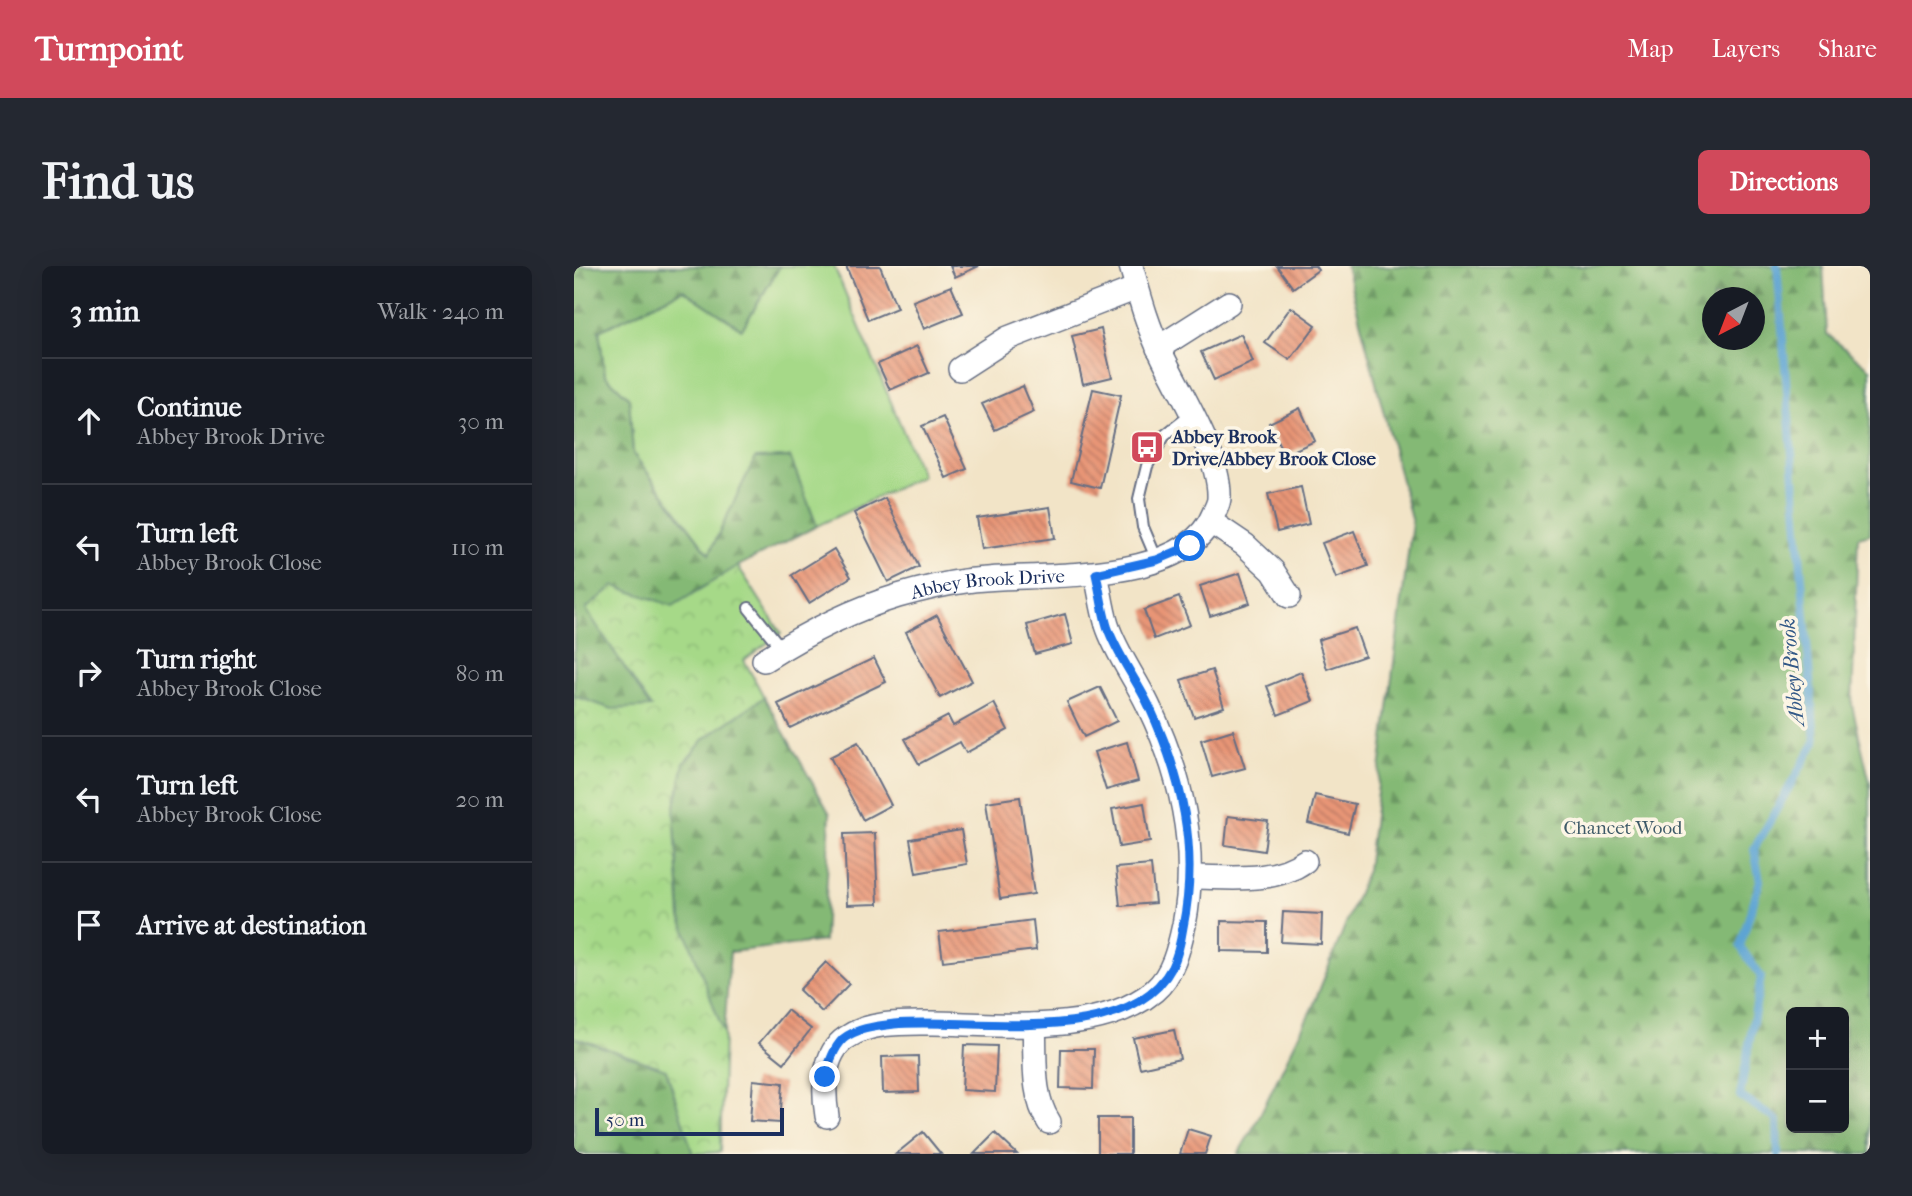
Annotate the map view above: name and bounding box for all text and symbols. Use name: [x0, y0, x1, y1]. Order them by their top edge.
text: Turnpoint: [35, 30, 183, 69]
text: Map: [1628, 35, 1674, 63]
text: Layers: [1712, 35, 1780, 63]
text: Share: [1818, 35, 1877, 63]
button: Directions: [1698, 150, 1870, 214]
text: Find us: [42, 153, 194, 211]
north arrow: [1702, 287, 1765, 350]
text: 3 min: [70, 294, 140, 329]
text: Walk · 240 m: [377, 298, 504, 325]
text: Continue: [137, 392, 242, 423]
icon: ahead: [70, 402, 108, 440]
text: 30 m: [458, 408, 504, 435]
text: Abbey Brook Drive: [137, 423, 325, 450]
place label: Abbey Brook Drive/Abbey Brook Close: [1171, 426, 1376, 470]
bus stop icon: Abbey Brook Drive/Abbey Brook Close: [1128, 428, 1166, 466]
text: Turn left: [137, 518, 238, 549]
icon: left: [70, 528, 108, 566]
route start: [1174, 530, 1205, 561]
text: 110 m: [451, 534, 504, 561]
text: Abbey Brook Close: [137, 549, 322, 576]
street label: Abbey Brook Drive: [907, 565, 1065, 604]
water label: Abbey Brook: [1775, 617, 1809, 730]
text: Turn right: [137, 644, 257, 675]
icon: right: [70, 654, 108, 692]
text: 80 m: [456, 660, 504, 687]
text: Abbey Brook Close: [137, 675, 322, 702]
text: Turn left: [137, 770, 238, 801]
icon: left: [70, 780, 108, 818]
text: 20 m: [455, 786, 504, 813]
text: Abbey Brook Close: [137, 801, 322, 828]
park label: Chancet Wood: [1564, 817, 1683, 839]
icon: arrive: [70, 906, 108, 944]
text: Arrive at destination: [137, 910, 367, 941]
map controls: [1786, 1007, 1849, 1133]
button: +: [1786, 1007, 1849, 1070]
route end: [809, 1061, 840, 1092]
button: −: [1786, 1070, 1849, 1133]
scale bar: [595, 1105, 784, 1137]
text: 50 m: [606, 1109, 645, 1131]

